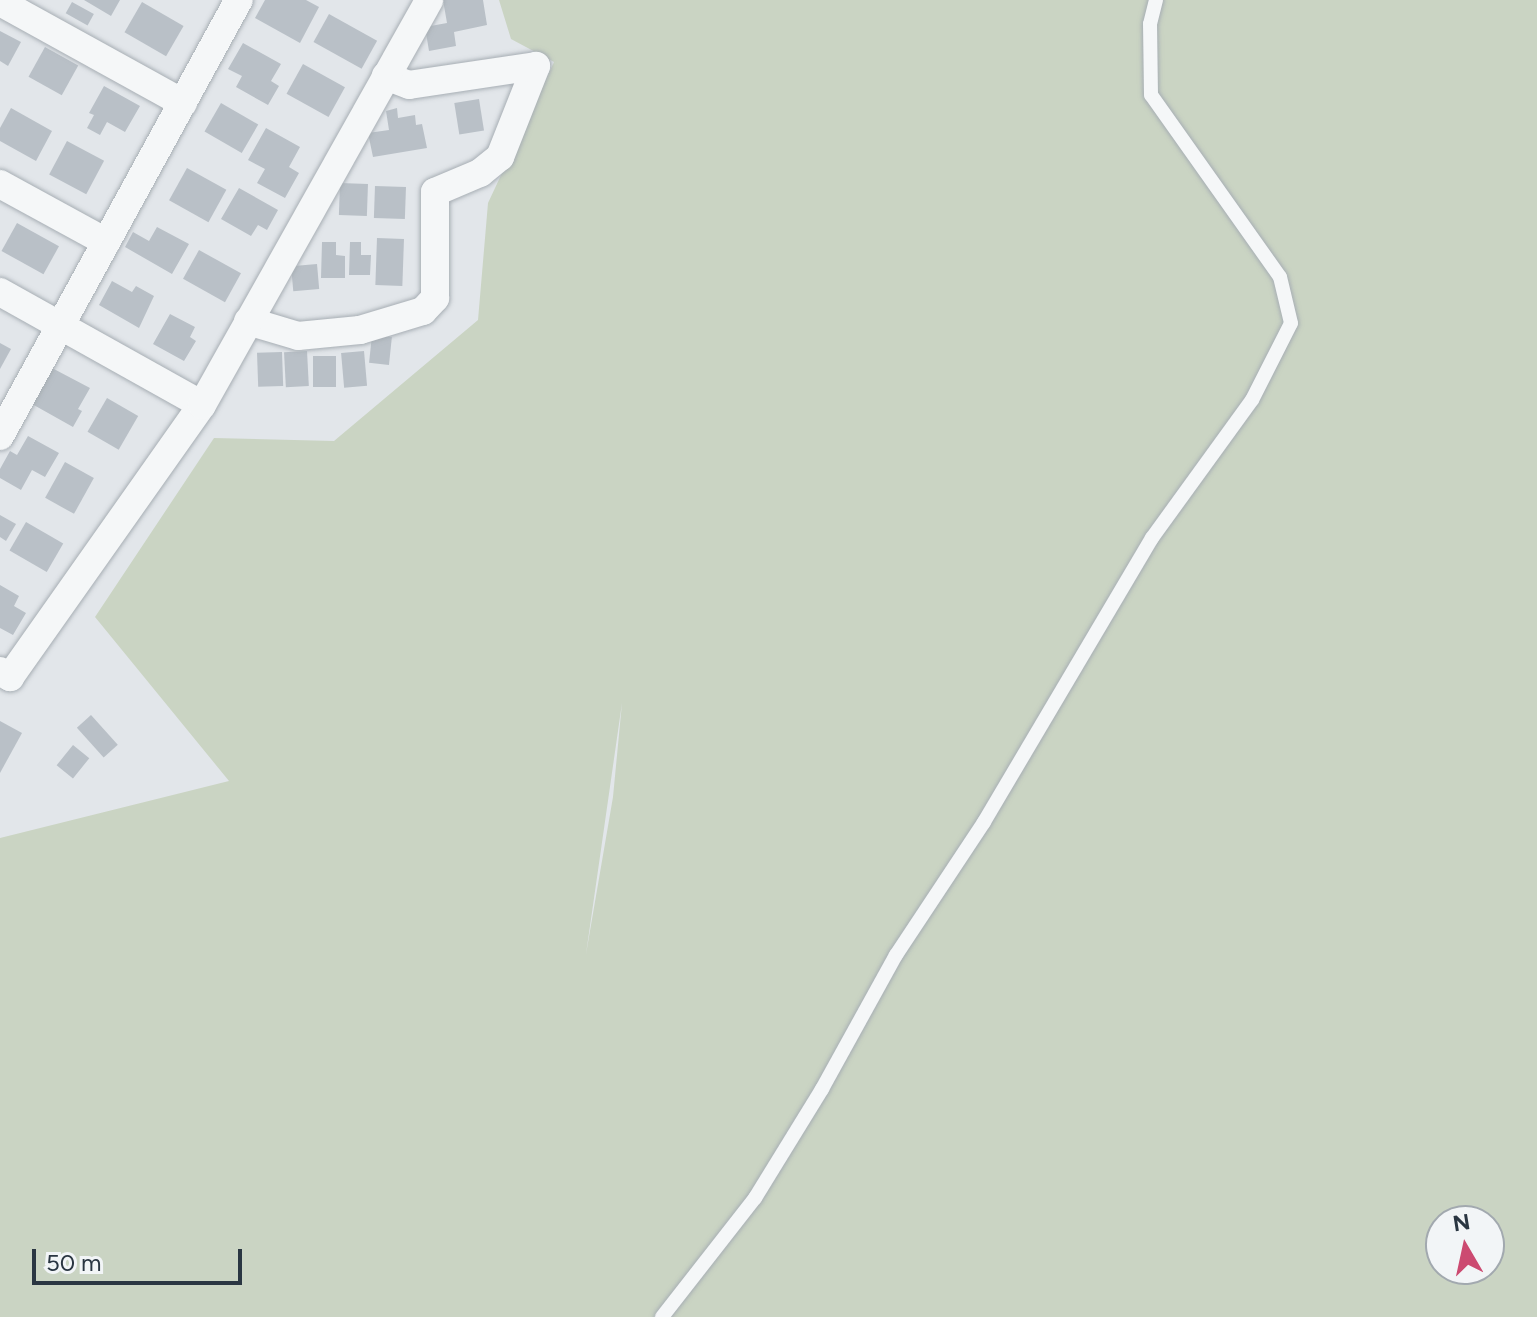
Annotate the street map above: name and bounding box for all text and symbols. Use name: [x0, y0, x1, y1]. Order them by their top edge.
north arrow: [1425, 1205, 1505, 1285]
text: N: [1451, 1208, 1472, 1237]
scale bar: [36, 1233, 246, 1283]
text: 50 m: [46, 1248, 102, 1277]

